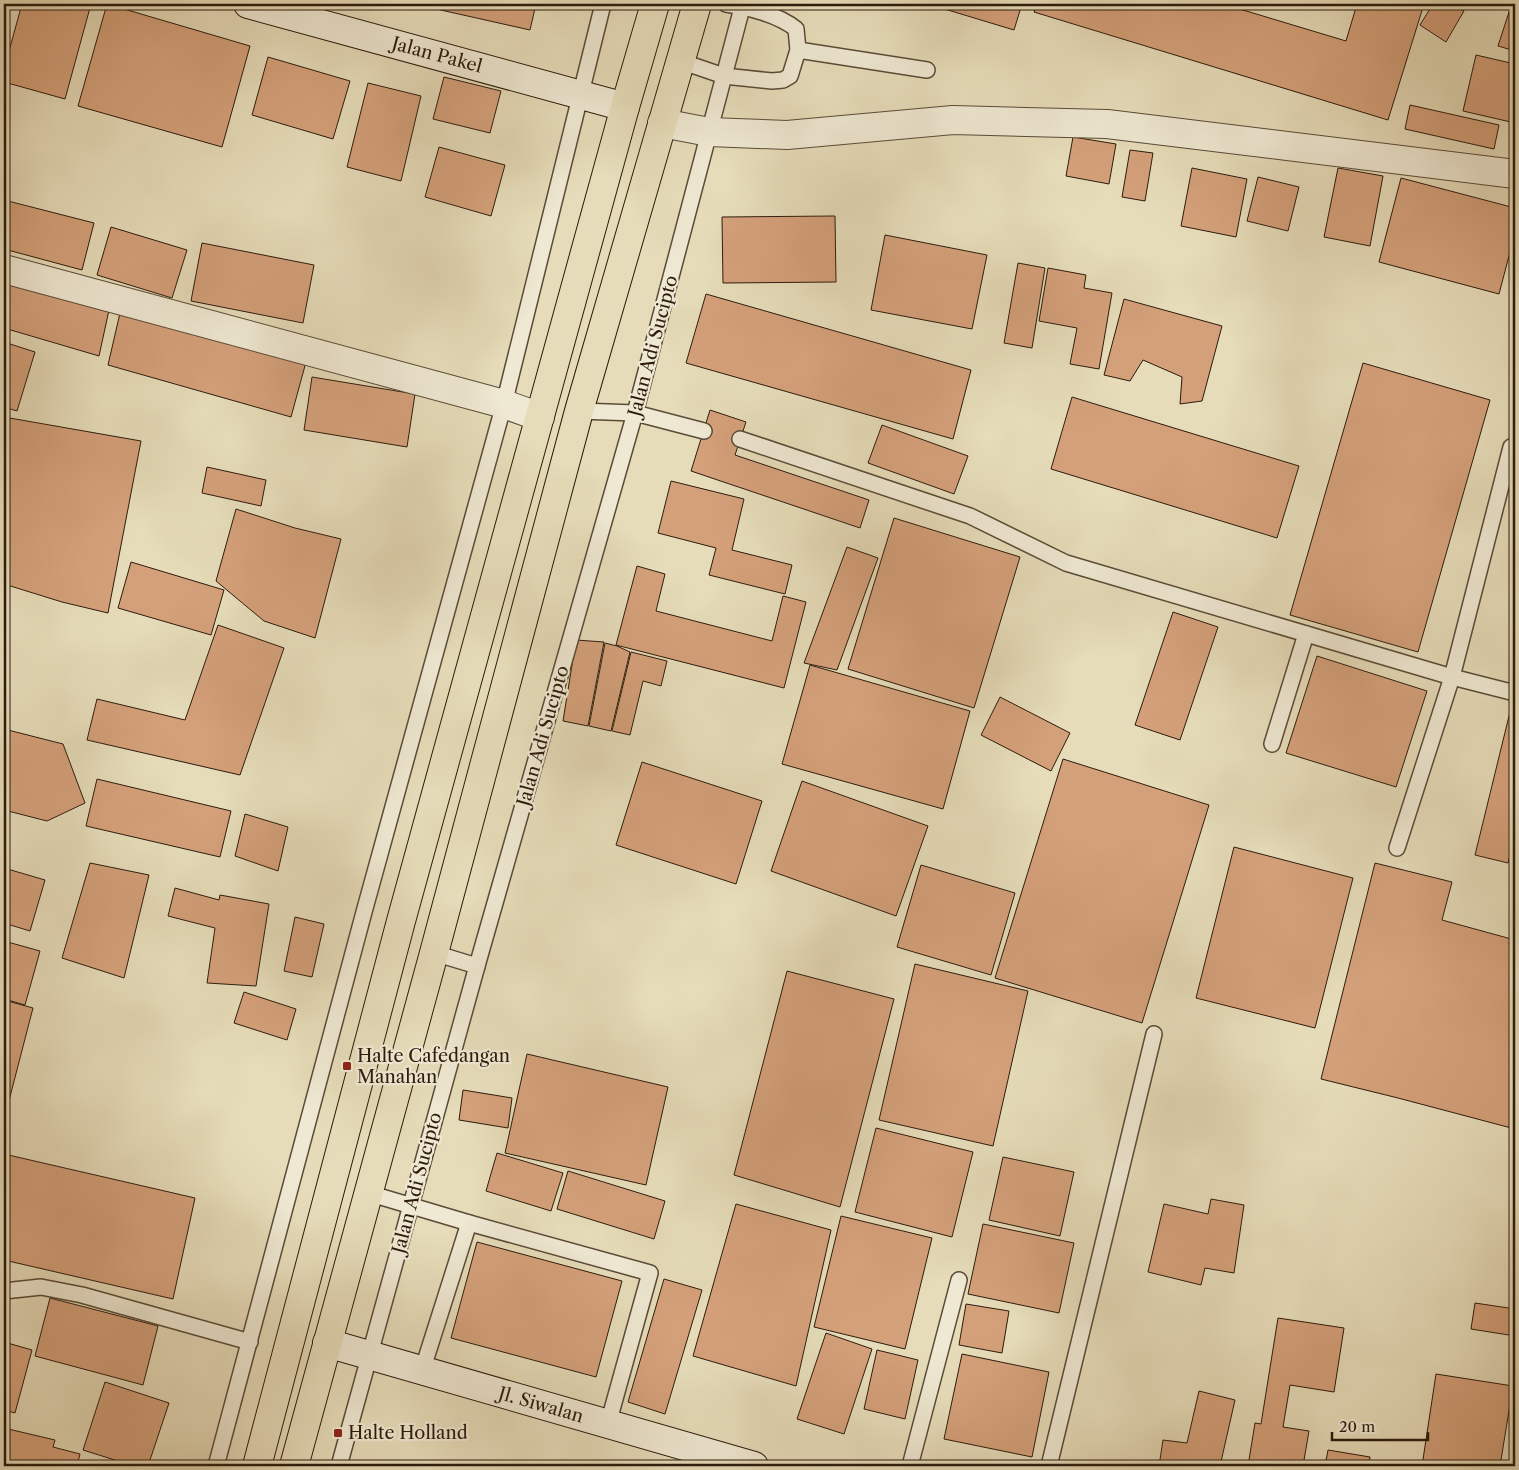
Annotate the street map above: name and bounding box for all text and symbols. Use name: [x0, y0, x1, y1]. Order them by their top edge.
street label: Jalan Pakel: [386, 32, 485, 78]
street label: Jalan Adi Sucipto: [623, 273, 682, 422]
street label: Jalan Adi Sucipto: [512, 663, 574, 812]
place label: Halte Cafedangan Manahan: [357, 1045, 510, 1088]
marker: Halte Cafedangan Manahan: [341, 1060, 353, 1072]
street label: Jalan Adi Sucipto: [387, 1110, 446, 1259]
street label: Jl. Siwalan: [493, 1382, 586, 1428]
scale bar: [1332, 1410, 1428, 1442]
text: 20 m: [1339, 1417, 1375, 1436]
place label: Halte Holland: [348, 1422, 468, 1444]
marker: Halte Holland: [332, 1427, 344, 1439]

